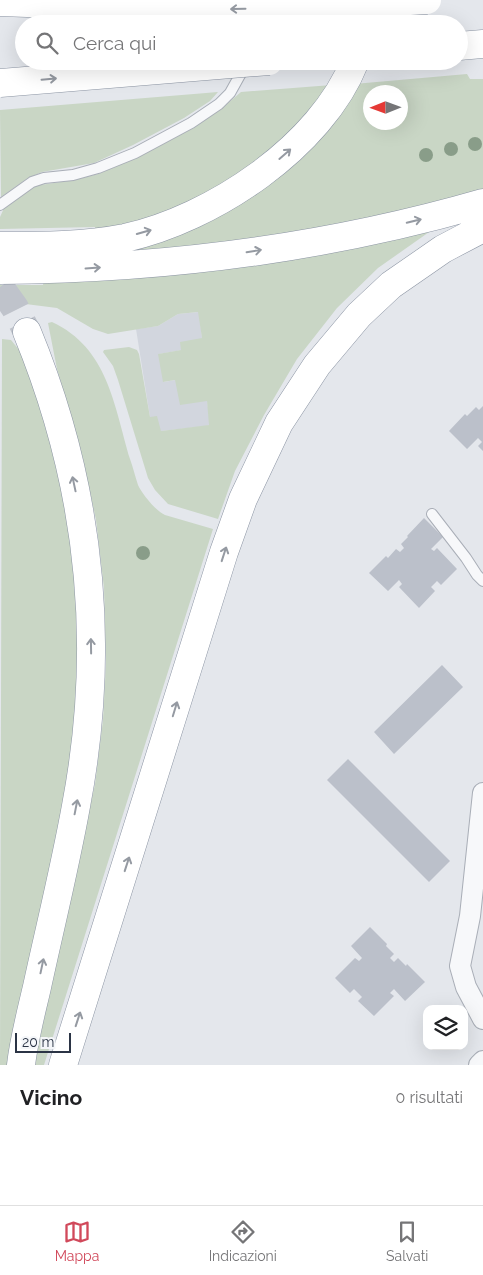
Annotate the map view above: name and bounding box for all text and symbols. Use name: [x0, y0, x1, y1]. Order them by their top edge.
one-way arrow: [230, 4, 246, 14]
search box: [15, 15, 468, 70]
icon: search: [33, 29, 61, 57]
text: Cerca qui: [73, 32, 156, 54]
one-way arrow: [40, 74, 56, 83]
north arrow: [363, 85, 408, 130]
one-way arrow: [278, 148, 291, 160]
one-way arrow: [405, 216, 421, 226]
one-way arrow: [135, 227, 151, 237]
one-way arrow: [246, 246, 262, 256]
one-way arrow: [84, 264, 100, 273]
one-way arrow: [69, 477, 79, 493]
one-way arrow: [220, 546, 229, 562]
one-way arrow: [86, 638, 96, 654]
one-way arrow: [171, 701, 181, 717]
one-way arrow: [71, 799, 81, 815]
one-way arrow: [122, 856, 132, 872]
one-way arrow: [37, 958, 47, 974]
map controls: [423, 1005, 468, 1050]
button: layers: [423, 1005, 468, 1050]
one-way arrow: [73, 1011, 83, 1027]
scale bar: [15, 1030, 71, 1053]
text: 20 m: [22, 1034, 54, 1050]
text: Vicino: [20, 1085, 82, 1110]
text: 0 risultati: [396, 1088, 463, 1107]
tab: Mappa: [55, 1218, 99, 1264]
tab: Indicazioni: [209, 1218, 277, 1264]
tab: Salvati: [386, 1218, 428, 1264]

